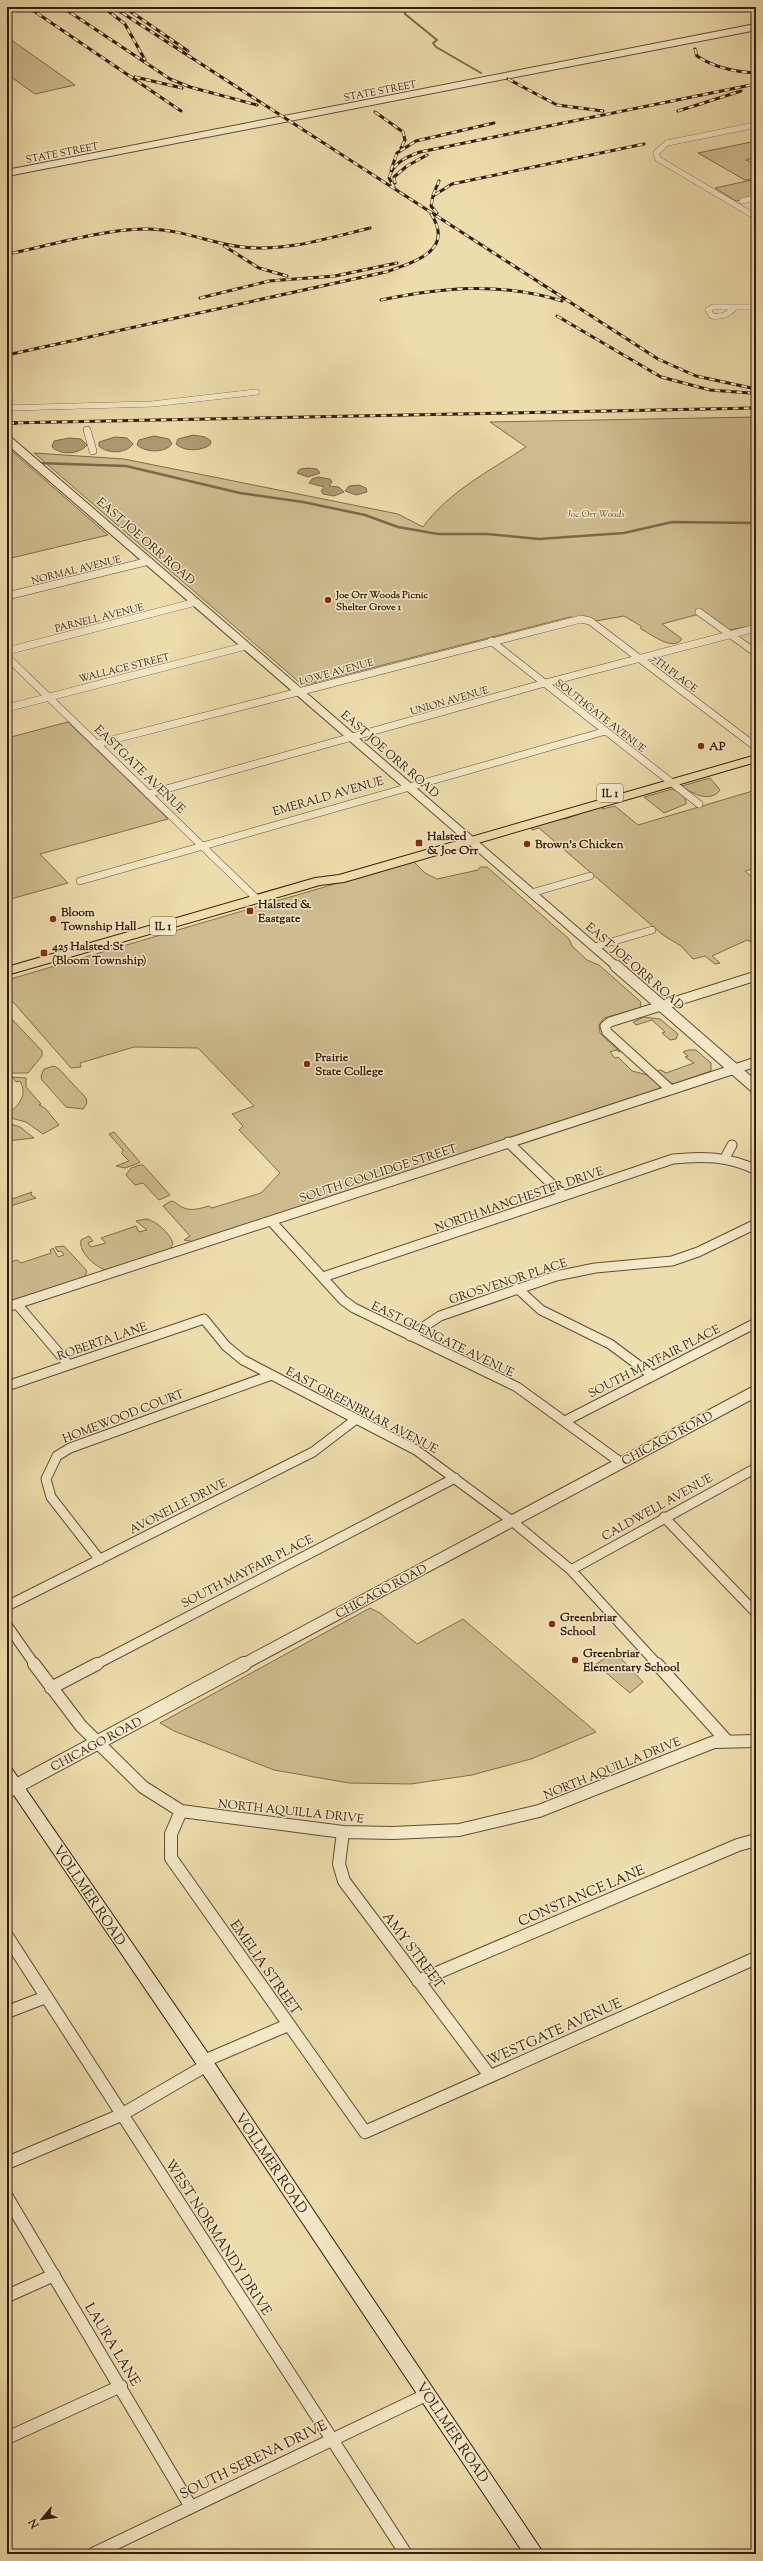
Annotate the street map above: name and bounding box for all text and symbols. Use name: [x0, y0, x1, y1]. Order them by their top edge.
street label: STATE STREET: [343, 77, 418, 106]
street label: STATE STREET: [25, 139, 100, 168]
street label: EAST JOE ORR ROAD: [92, 494, 199, 590]
park label: Joe Orr Woods: [566, 507, 626, 522]
street label: NORMAL AVENUE: [30, 552, 123, 589]
place label: Joe Orr Woods Picnic Shelter Grove 1: [335, 588, 429, 615]
marker: Joe Orr Woods Picnic Shelter Grove 1: [323, 595, 333, 605]
street label: PARNELL AVENUE: [53, 600, 145, 637]
street label: WALLACE STREET: [77, 650, 171, 687]
street label: 7TH PLACE: [648, 652, 700, 697]
street label: LOWE AVENUE: [297, 655, 375, 690]
street label: SOUTHGATE AVENUE: [552, 676, 649, 756]
street label: UNION AVENUE: [408, 683, 490, 720]
street label: EAST JOE ORR ROAD: [336, 707, 443, 803]
street label: EASTGATE AVENUE: [90, 721, 190, 819]
place label: AP: [708, 738, 726, 756]
marker: AP: [696, 741, 706, 751]
street label: EMERALD AVENUE: [271, 772, 387, 821]
road number: IL 1: [597, 784, 623, 802]
place label: Halsted & Joe Orr: [426, 828, 479, 860]
place label: Brown's Chicken: [534, 836, 624, 854]
marker: Halsted & Joe Orr: [414, 838, 424, 848]
marker: Brown's Chicken: [522, 839, 532, 849]
place label: Halsted & Eastgate: [257, 896, 312, 928]
place label: Bloom Township Hall: [60, 904, 137, 936]
marker: Halsted & Eastgate: [245, 906, 255, 916]
marker: Bloom Township Hall: [48, 914, 58, 924]
road number: IL 1: [150, 917, 176, 935]
street label: EAST JOE ORR ROAD: [581, 919, 688, 1015]
place label: 425 Halsted St (Bloom Township): [51, 938, 147, 970]
marker: 425 Halsted St (Bloom Township): [39, 948, 49, 958]
place label: Prairie State College: [314, 1049, 384, 1081]
marker: Prairie State College: [302, 1059, 312, 1069]
street label: SOUTH COOLIDGE STREET: [297, 1140, 460, 1208]
street label: NORTH MANCHESTER DRIVE: [432, 1162, 607, 1237]
street label: GROSVENOR PLACE: [447, 1254, 570, 1310]
street label: EAST GLENGATE AVENUE: [368, 1297, 518, 1383]
street label: ROBERTA LANE: [55, 1318, 151, 1366]
street label: SOUTH MAYFAIR PLACE: [585, 1320, 724, 1403]
street label: EAST GREENBRIAR AVENUE: [282, 1363, 442, 1459]
street label: HOMEWOOD COURT: [60, 1385, 187, 1448]
street label: CHICAGO ROAD: [619, 1407, 716, 1471]
street label: CALDWELL AVENUE: [599, 1469, 717, 1546]
street label: AVONELLE DRIVE: [126, 1474, 231, 1539]
street label: SOUTH MAYFAIR PLACE: [178, 1530, 317, 1613]
street label: CHICAGO ROAD: [333, 1560, 430, 1624]
place label: Greenbriar School: [560, 1609, 617, 1641]
marker: Greenbriar School: [547, 1619, 557, 1629]
place label: Greenbriar Elementary School: [582, 1645, 680, 1677]
marker: Greenbriar Elementary School: [570, 1655, 580, 1665]
street label: CHICAGO ROAD: [48, 1713, 145, 1777]
street label: NORTH AQUILLA DRIVE: [541, 1733, 684, 1805]
street label: NORTH AQUILLA DRIVE: [217, 1795, 365, 1829]
street label: VOLLMER ROAD: [47, 1842, 129, 1950]
street label: CONSTANCE LANE: [515, 1861, 649, 1933]
street label: AMY STREET: [377, 1908, 448, 1994]
street label: EMELIA STREET: [224, 1916, 305, 2020]
street label: WESTGATE AVENUE: [484, 1994, 626, 2072]
street label: VOLLMER ROAD: [229, 2110, 311, 2218]
street label: WEST NORMANDY DRIVE: [159, 2156, 276, 2321]
street label: LAURA LANE: [78, 2299, 144, 2391]
street label: VOLLMER ROAD: [410, 2379, 492, 2487]
street label: SOUTH SERENA DRIVE: [177, 2416, 331, 2505]
north arrow: [22, 2499, 62, 2539]
text: N: [25, 2515, 44, 2532]

